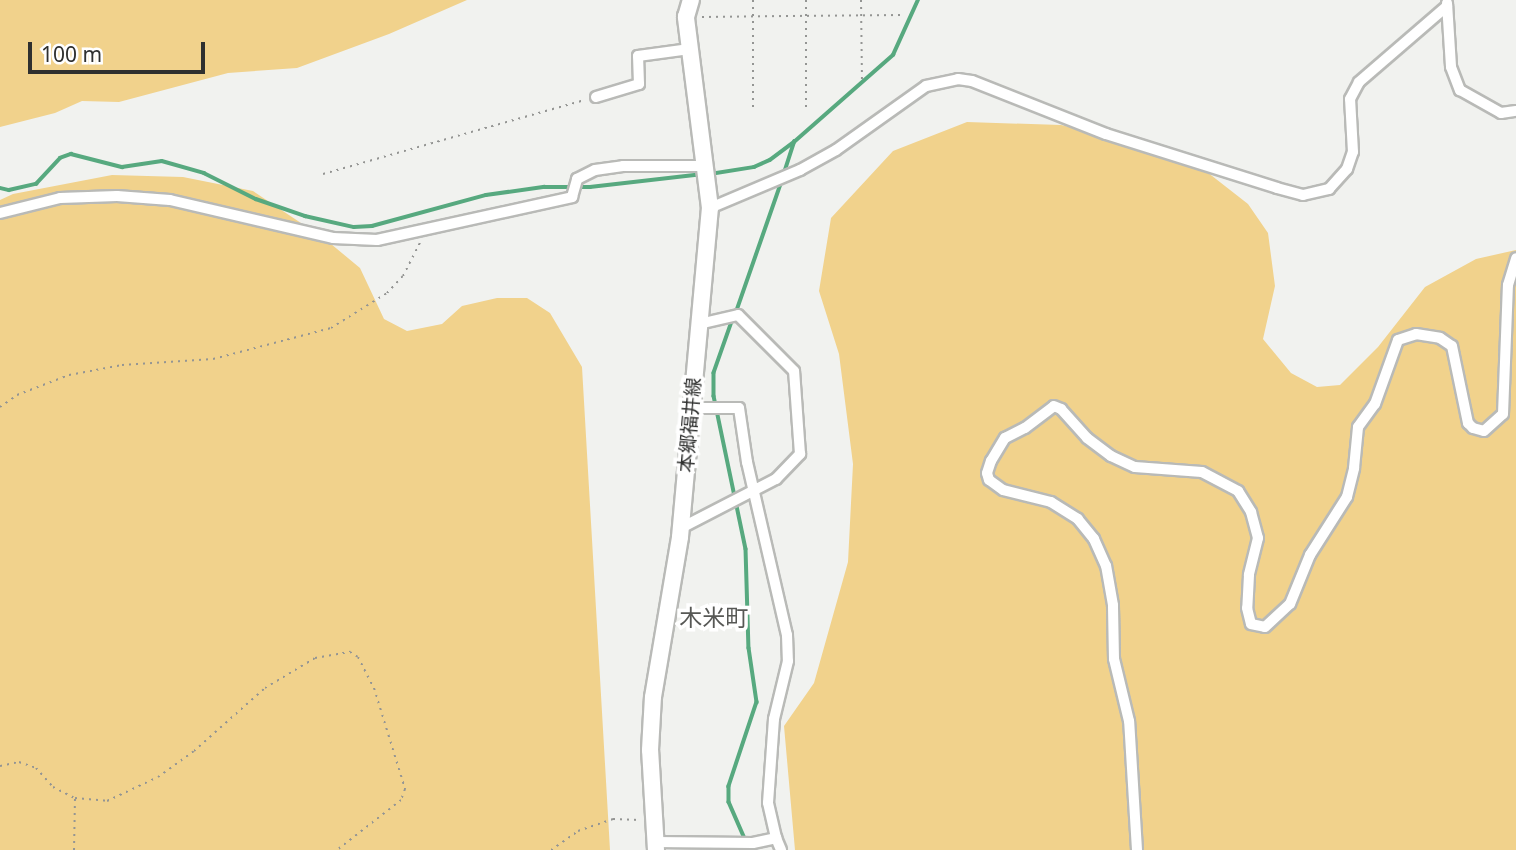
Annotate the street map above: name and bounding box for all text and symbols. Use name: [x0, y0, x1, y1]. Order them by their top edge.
scale bar: [32, 28, 208, 72]
text: 100 m: [41, 40, 102, 68]
street label: 本郷福井線: [675, 377, 705, 473]
district label: 木米町: [680, 603, 748, 631]

